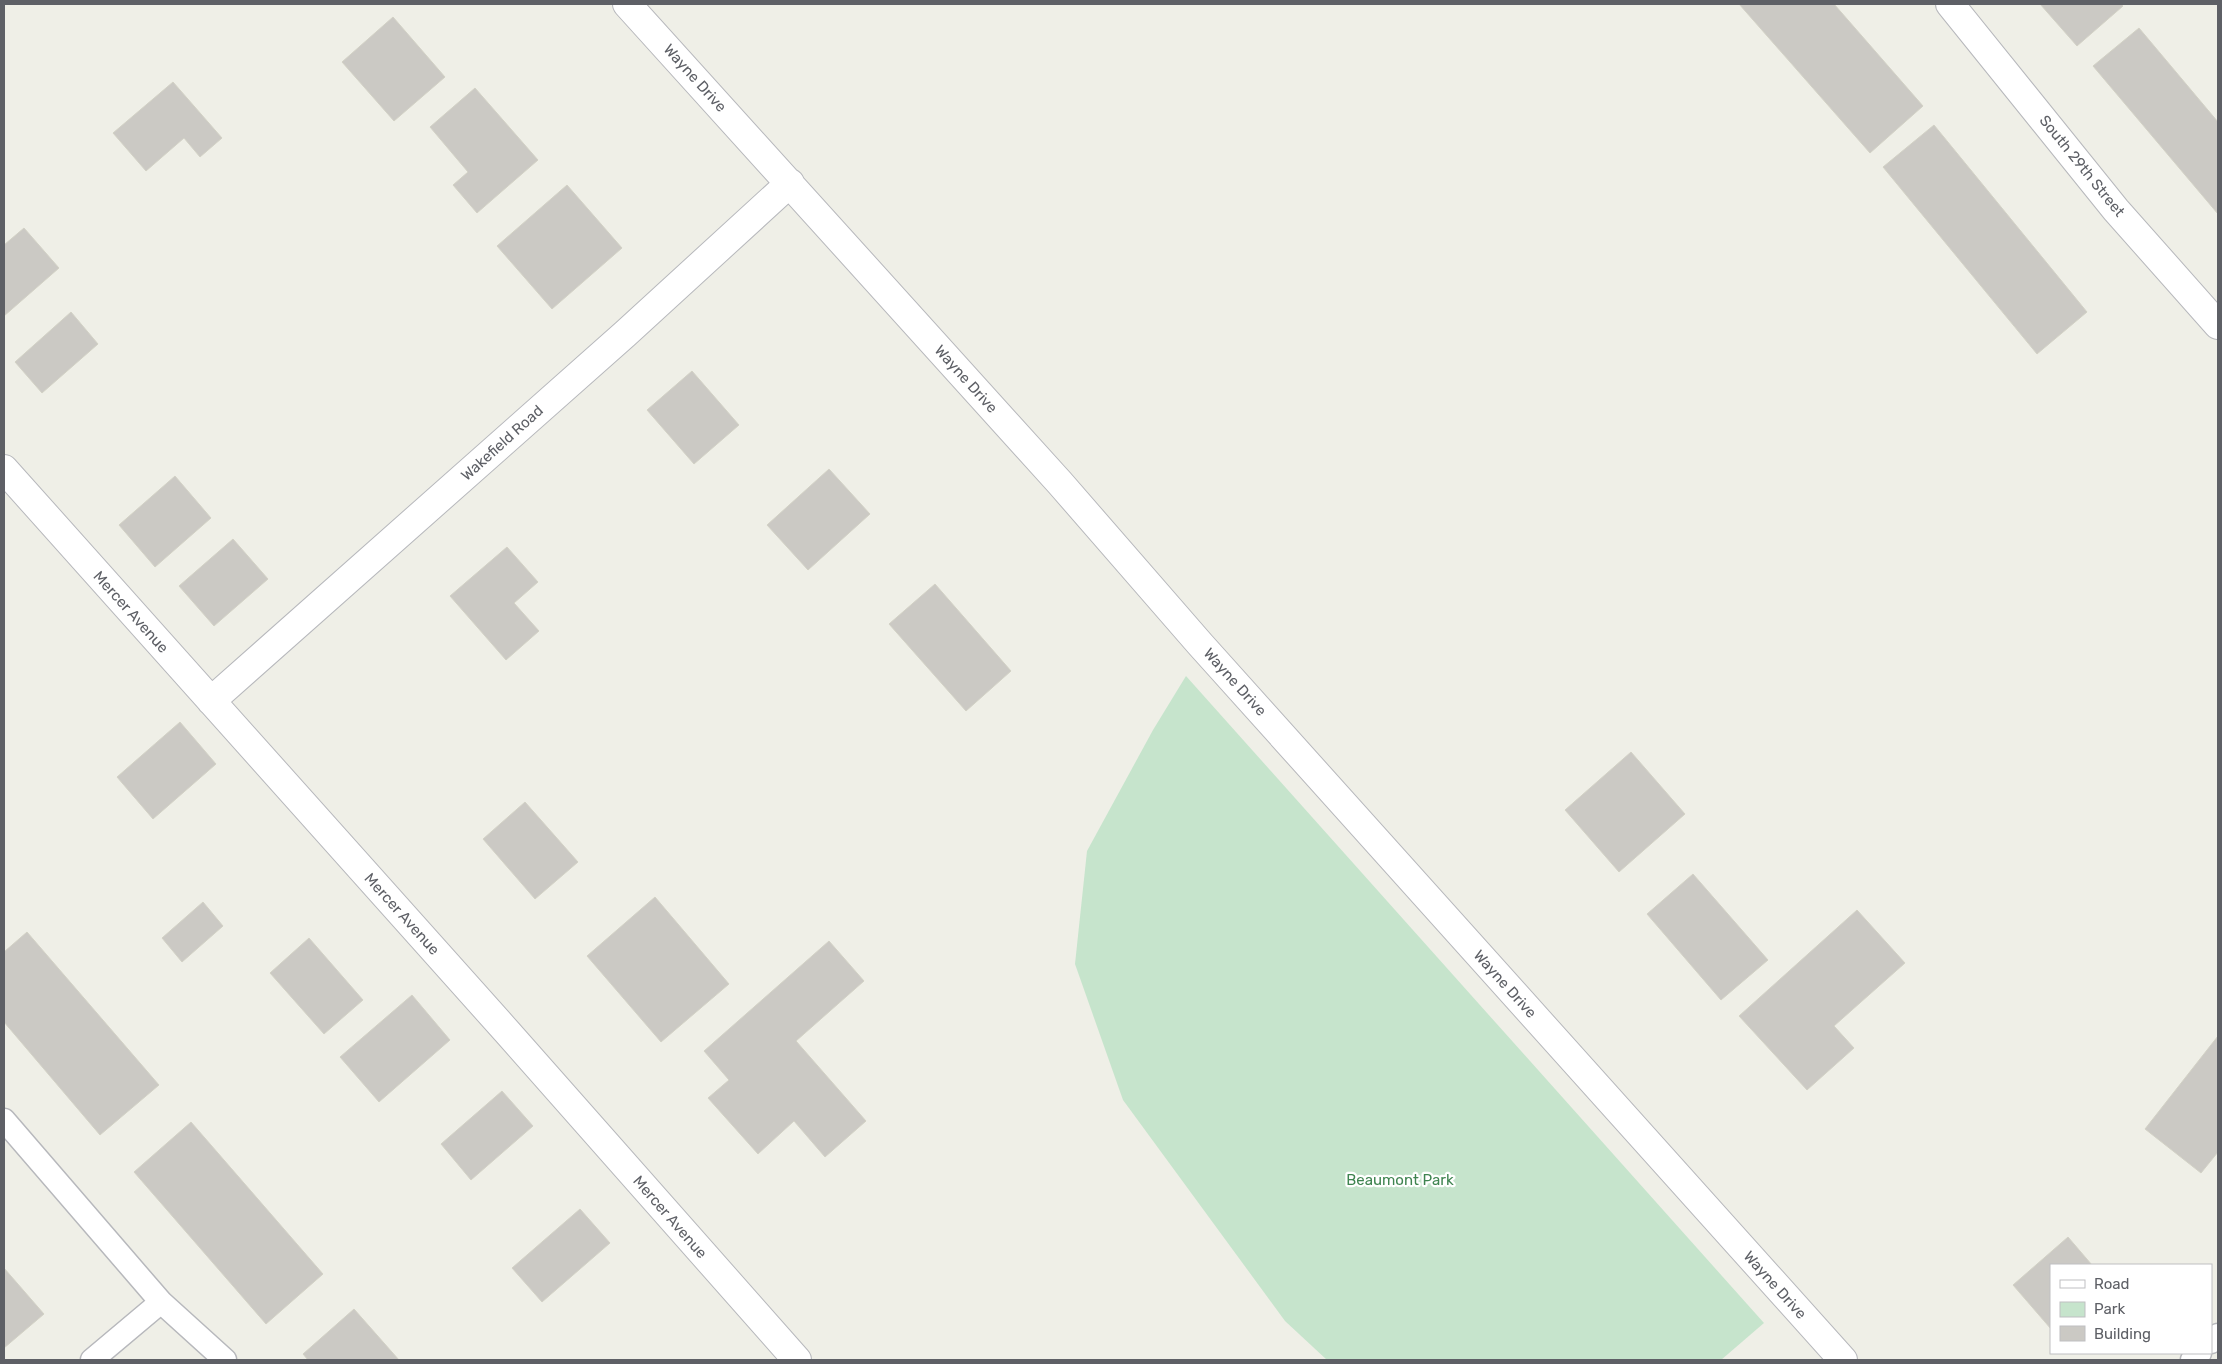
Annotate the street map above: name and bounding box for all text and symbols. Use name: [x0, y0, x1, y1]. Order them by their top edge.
street label: Wayne Drive: [660, 40, 730, 116]
street label: South 29th Street: [2036, 112, 2129, 220]
street label: Wayne Drive: [931, 341, 1001, 417]
street label: Wakefield Road: [457, 401, 547, 485]
street label: Mercer Avenue: [90, 567, 172, 657]
street label: Wayne Drive: [1200, 644, 1270, 720]
street label: Mercer Avenue: [361, 869, 443, 959]
street label: Wayne Drive: [1470, 946, 1540, 1022]
park label: Beaumont Park: [1346, 1171, 1454, 1189]
street label: Mercer Avenue: [629, 1172, 711, 1262]
street label: Wayne Drive: [1740, 1247, 1810, 1323]
legend: [2050, 1264, 2212, 1354]
text: Road: [2094, 1275, 2130, 1293]
text: Park: [2094, 1300, 2125, 1318]
text: Building: [2094, 1325, 2151, 1343]

